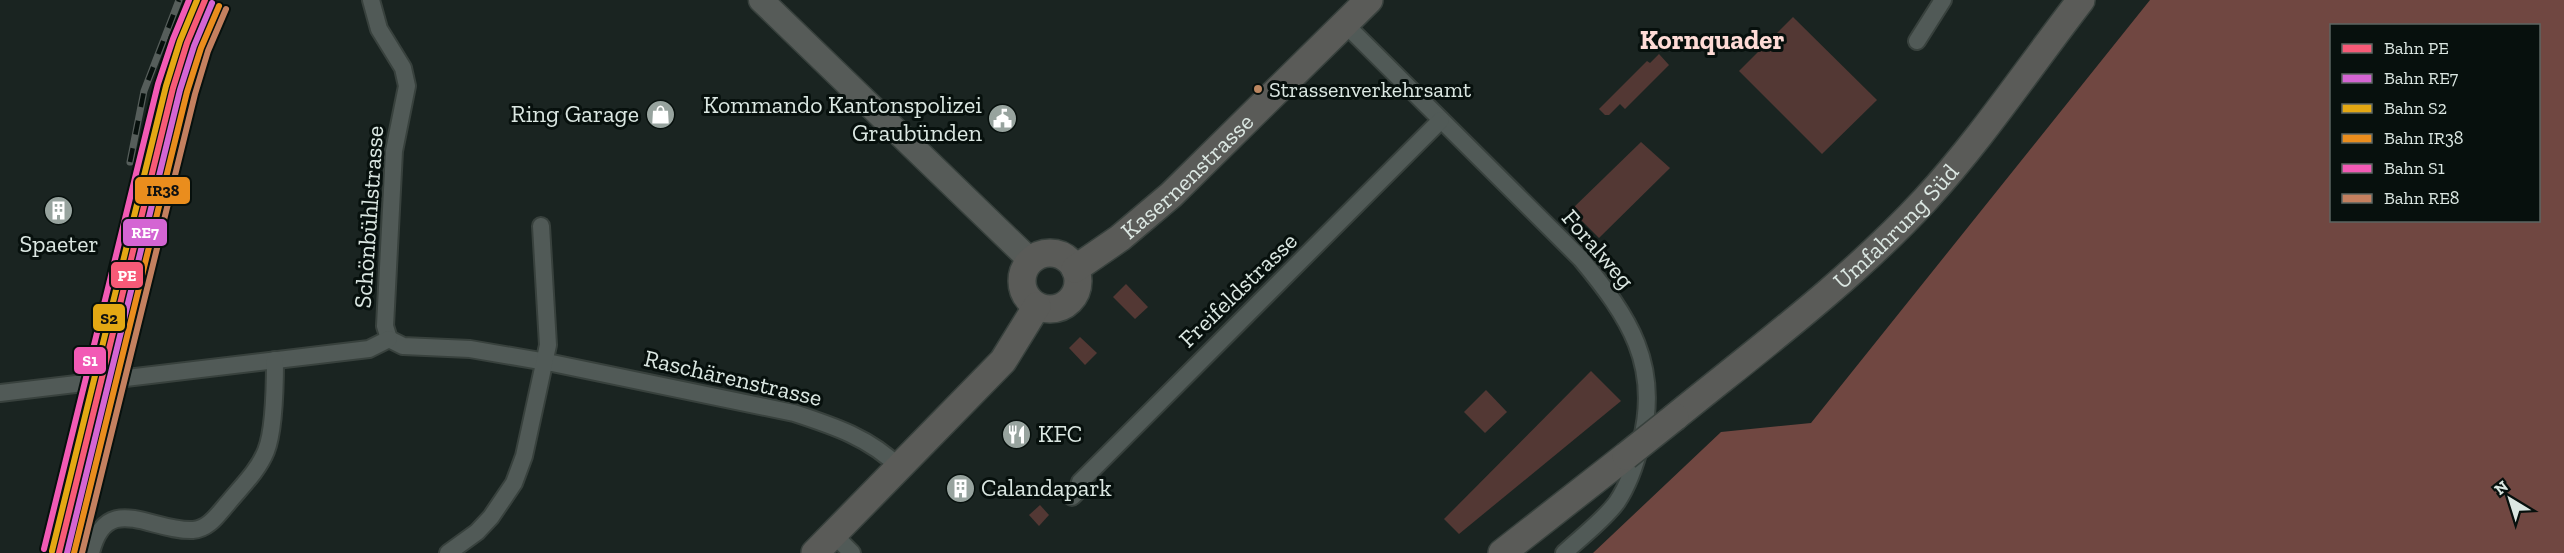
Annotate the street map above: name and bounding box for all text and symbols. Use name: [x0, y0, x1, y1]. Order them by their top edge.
district label: Kornquader: [1640, 24, 1784, 56]
legend: [2330, 24, 2540, 222]
text: Bahn PE: [2384, 37, 2449, 59]
text: Bahn RE7: [2384, 67, 2459, 89]
place label: Strassenverkehrsamt: [1269, 76, 1472, 103]
marker: Strassenverkehrsamt: [1252, 83, 1264, 95]
place label: Kommando Kantonspolizei Graubünden: [703, 90, 982, 147]
text: Bahn S2: [2384, 97, 2447, 119]
shop icon: Ring Garage: [644, 98, 676, 130]
place label: Ring Garage: [511, 99, 639, 128]
public building icon: Kommando Kantonspolizei Graubünden: [987, 103, 1019, 135]
street label: Kasernenstrasse: [1115, 107, 1259, 245]
street label: Schönbühlstrasse: [348, 125, 389, 309]
text: Bahn IR38: [2384, 127, 2463, 149]
text: Bahn S1: [2384, 157, 2445, 179]
street label: Umfahrung Süd: [1827, 158, 1964, 295]
line badge: IR38: [134, 176, 191, 205]
text: IR38: [147, 181, 180, 200]
text: Bahn RE8: [2384, 187, 2459, 209]
building icon: Spaeter: [43, 195, 75, 227]
street label: Foralweg: [1556, 203, 1641, 294]
line badge: RE7: [122, 218, 168, 247]
text: RE7: [131, 223, 159, 242]
street label: Freifeldstrasse: [1172, 226, 1303, 353]
place label: Spaeter: [19, 229, 99, 258]
line badge: PE: [110, 261, 144, 289]
text: PE: [118, 266, 136, 285]
line badge: S2: [92, 303, 126, 332]
text: S2: [100, 309, 118, 328]
street label: Raschärenstrasse: [641, 343, 825, 412]
line badge: S1: [73, 346, 107, 375]
text: S1: [82, 351, 98, 370]
restaurant icon: KFC: [1001, 418, 1033, 450]
place label: KFC: [1038, 419, 1082, 448]
north arrow: [2480, 469, 2540, 529]
building icon: Calandapark: [944, 472, 976, 504]
place label: Calandapark: [981, 473, 1112, 502]
text: N: [2490, 476, 2512, 499]

